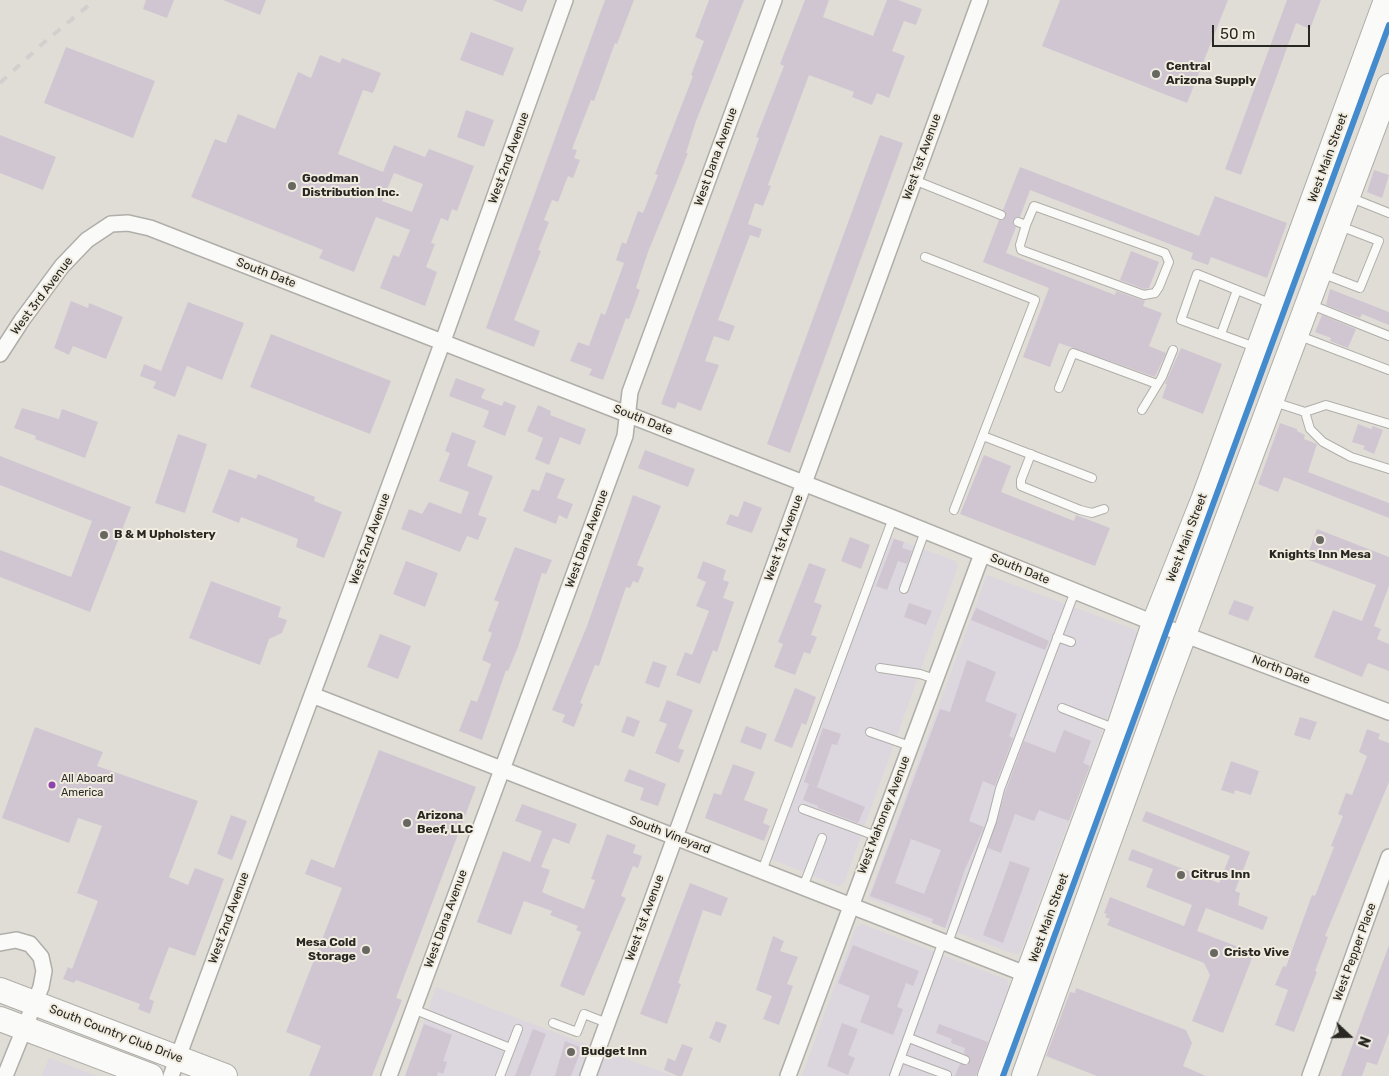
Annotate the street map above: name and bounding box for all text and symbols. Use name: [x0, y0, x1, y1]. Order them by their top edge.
scale bar: [1214, 15, 1312, 47]
text: 50 m: [1220, 25, 1255, 43]
place label: Central Arizona Supply: [1166, 60, 1256, 88]
marker: Central Arizona Supply: [1150, 68, 1162, 80]
street label: West Dana Avenue: [692, 106, 740, 208]
street label: West 2nd Avenue: [486, 110, 532, 206]
street label: West Main Street: [1305, 111, 1351, 205]
street label: West 1st Avenue: [900, 112, 944, 202]
place label: Goodman Distribution Inc.: [302, 172, 399, 200]
marker: Goodman Distribution Inc.: [286, 180, 298, 192]
street label: West 3rd Avenue: [8, 254, 76, 338]
street label: South Date: [234, 255, 298, 291]
street label: South Date: [611, 402, 675, 438]
street label: West Dana Avenue: [563, 488, 611, 590]
street label: West 2nd Avenue: [347, 491, 393, 587]
street label: West Main Street: [1163, 492, 1211, 584]
street label: West 1st Avenue: [762, 493, 806, 583]
place label: B & M Upholstery: [114, 528, 216, 542]
marker: B & M Upholstery: [98, 529, 110, 541]
marker: Knights Inn Mesa: [1314, 534, 1326, 546]
place label: Knights Inn Mesa: [1269, 548, 1371, 562]
street label: South Date: [988, 551, 1052, 587]
street label: North Date: [1250, 652, 1312, 688]
street label: West Mahoney Avenue: [855, 754, 913, 876]
place label: All Aboard America: [61, 772, 113, 798]
marker: All Aboard America: [47, 780, 57, 790]
place label: Arizona Beef, LLC: [417, 809, 473, 837]
street label: South Vineyard: [627, 813, 713, 857]
marker: Arizona Beef, LLC: [401, 817, 413, 829]
street label: West Dana Avenue: [422, 868, 470, 970]
place label: Citrus Inn: [1191, 868, 1250, 882]
marker: Citrus Inn: [1175, 869, 1187, 881]
street label: West 2nd Avenue: [206, 870, 252, 966]
street label: West Main Street: [1026, 871, 1072, 965]
street label: West 1st Avenue: [623, 873, 667, 963]
street label: West Pepper Place: [1331, 901, 1379, 1003]
place label: Mesa Cold Storage: [296, 936, 356, 964]
marker: Mesa Cold Storage: [360, 944, 372, 956]
place label: Cristo Vive: [1224, 946, 1289, 960]
marker: Cristo Vive: [1208, 947, 1220, 959]
street label: South Country Club Drive: [47, 1002, 185, 1066]
north arrow: [1324, 1011, 1374, 1061]
text: N: [1354, 1034, 1373, 1049]
place label: Budget Inn: [581, 1045, 647, 1059]
marker: Budget Inn: [565, 1046, 577, 1058]

